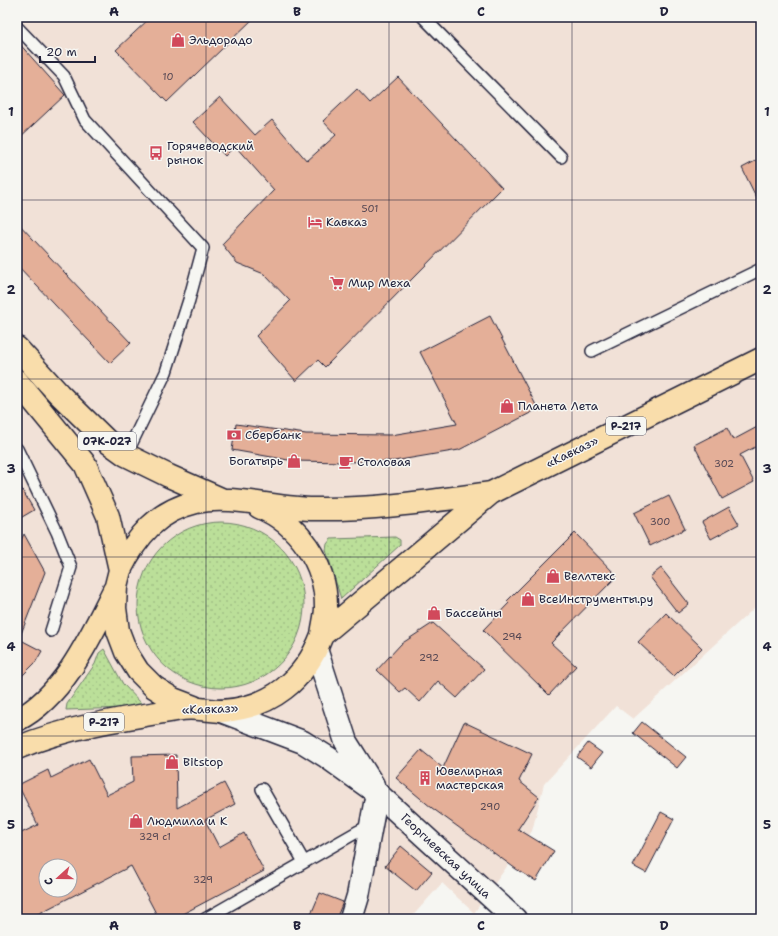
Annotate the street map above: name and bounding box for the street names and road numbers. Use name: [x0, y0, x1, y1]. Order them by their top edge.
road number: Р-217: [606, 417, 646, 435]
road number: 07К-027: [78, 432, 136, 450]
street label: «Кавказ»: [543, 432, 601, 472]
street label: «Кавказ»: [182, 700, 239, 718]
road number: Р-217: [84, 713, 124, 731]
street label: Георгиевская улица: [398, 810, 495, 902]

